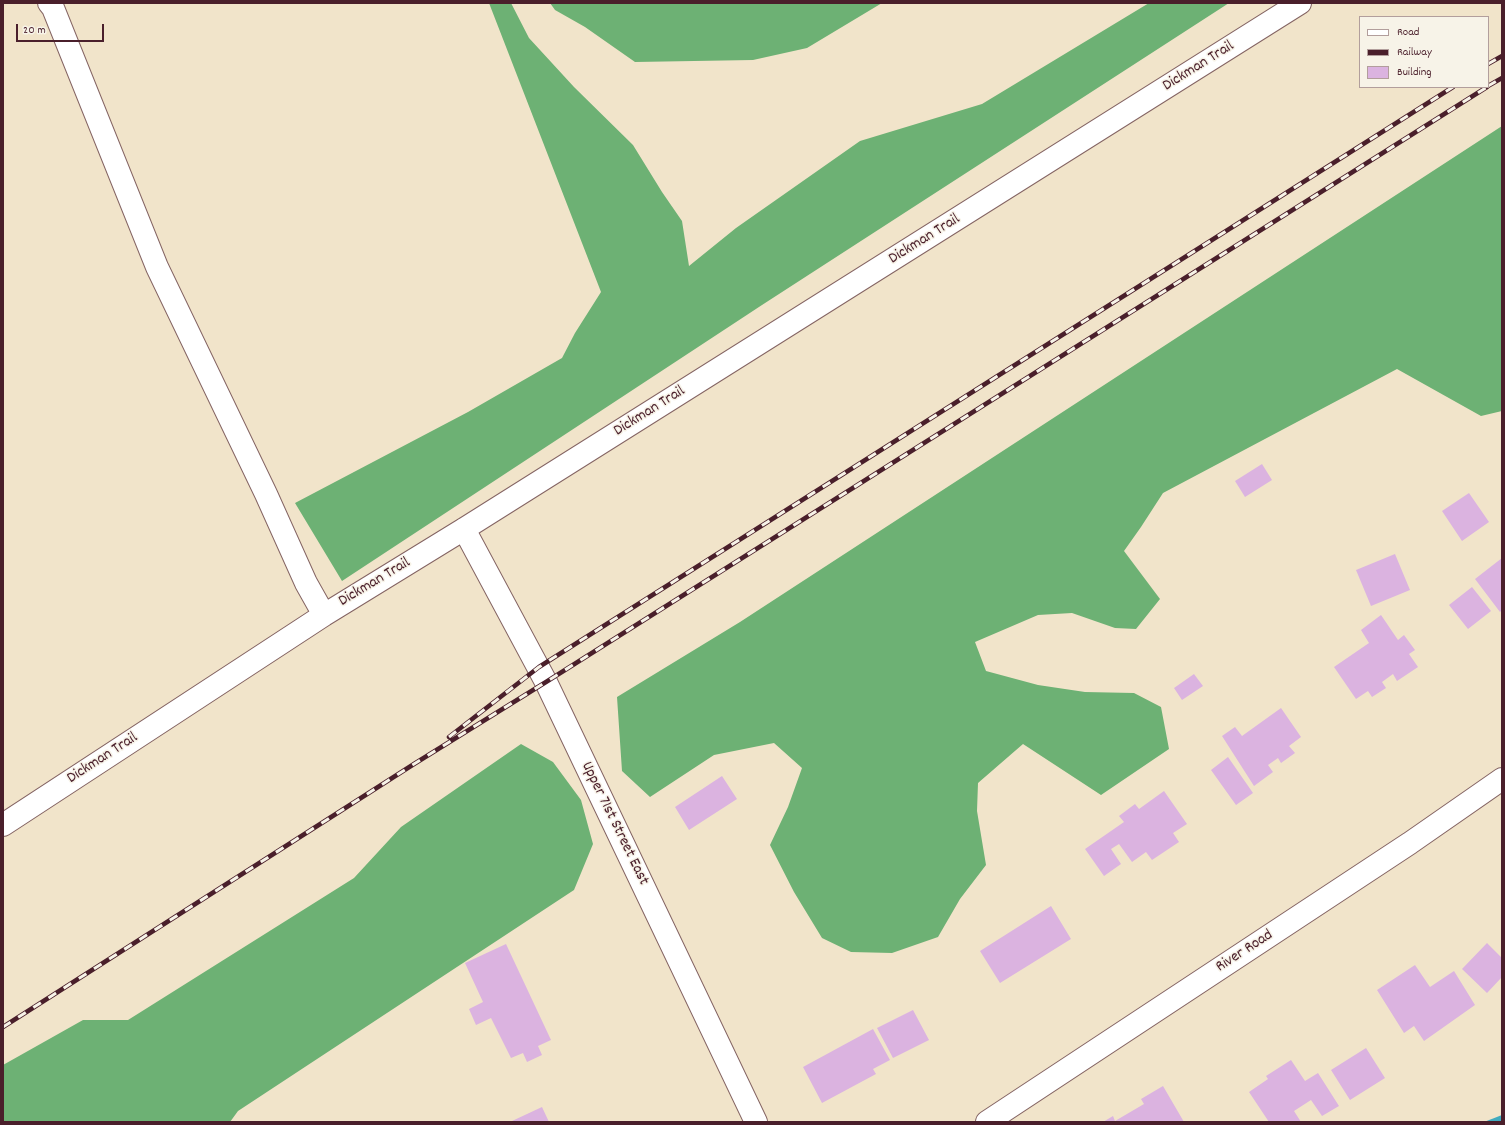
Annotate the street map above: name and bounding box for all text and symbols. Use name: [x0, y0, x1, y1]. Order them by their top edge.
scale bar: [18, 16, 106, 42]
legend: [1359, 16, 1489, 88]
text: 20 m: [23, 22, 46, 39]
text: Road: [1397, 24, 1419, 41]
street label: Dickman Trail: [1160, 38, 1238, 96]
text: Railway: [1397, 44, 1432, 61]
text: Building: [1397, 64, 1432, 81]
street label: Dickman Trail: [886, 211, 964, 269]
street label: Dickman Trail: [611, 383, 689, 441]
street label: Dickman Trail: [336, 554, 414, 612]
street label: Dickman Trail: [64, 729, 142, 789]
street label: Upper 71st Street East: [576, 759, 652, 889]
street label: River Road: [1213, 927, 1277, 977]

